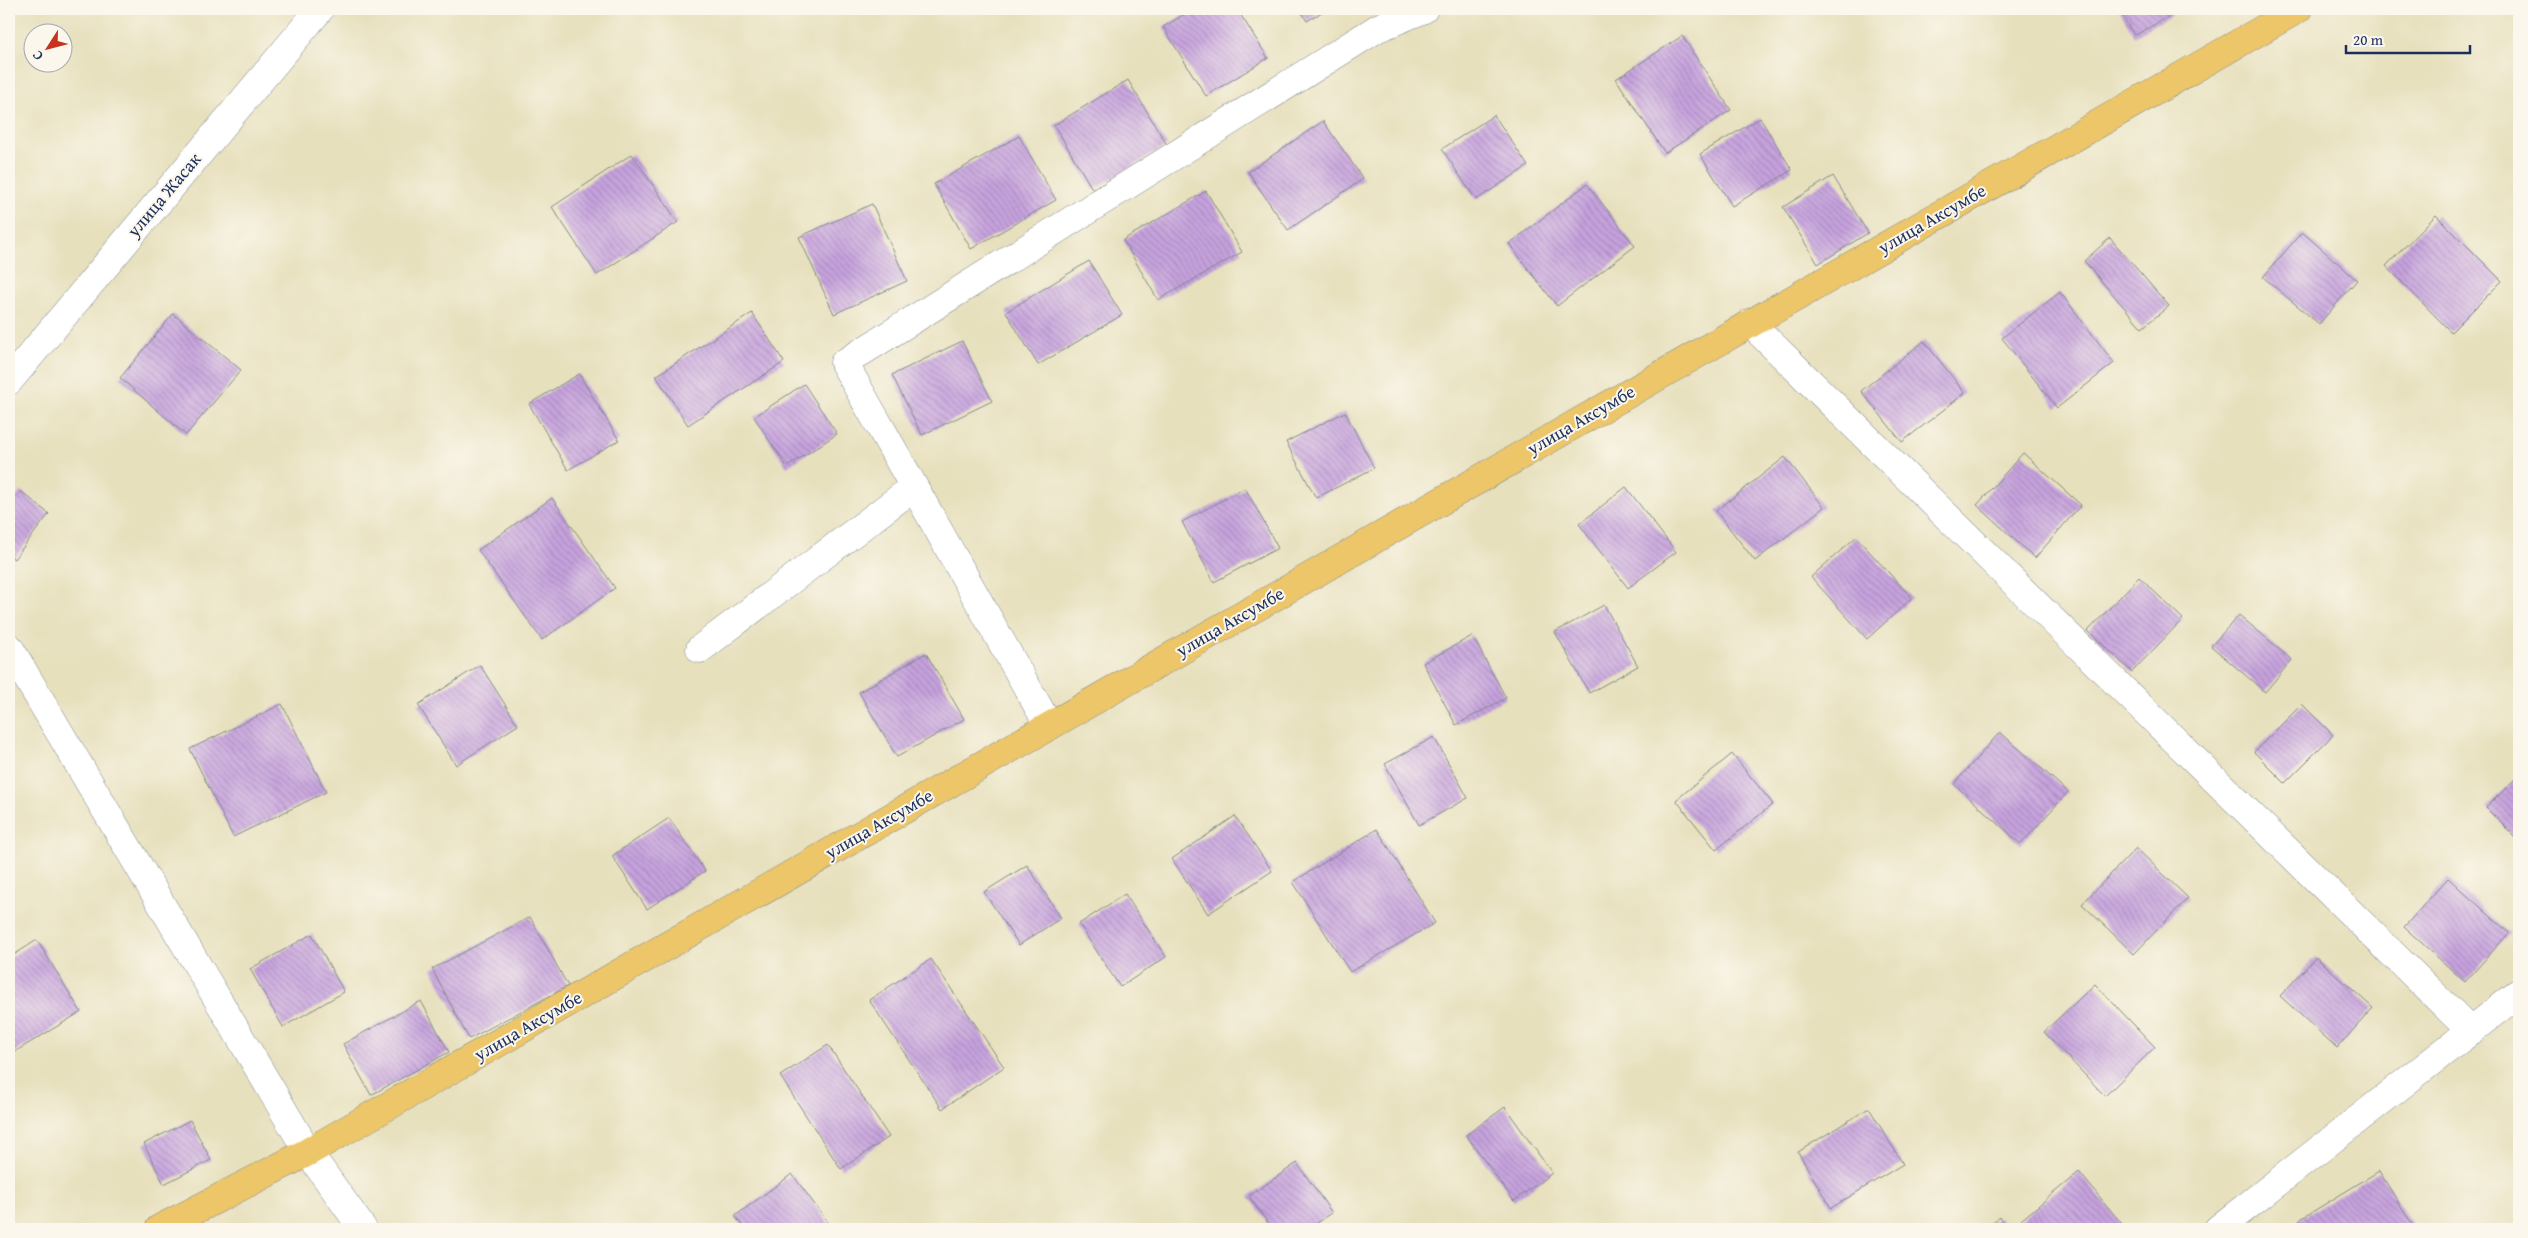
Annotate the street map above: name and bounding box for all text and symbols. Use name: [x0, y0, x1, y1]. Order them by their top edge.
north arrow: [22, 22, 72, 72]
scale bar: [2346, 22, 2469, 54]
text: 20 m: [2353, 29, 2384, 50]
text: С: [27, 46, 48, 65]
street label: улица Жасак: [120, 146, 207, 244]
street label: улица Аксумбе: [1872, 177, 1991, 261]
street label: улица Аксумбе: [1521, 378, 1640, 462]
street label: улица Аксумбе: [1170, 580, 1289, 664]
street label: улица Аксумбе: [819, 782, 938, 866]
street label: улица Аксумбе: [468, 984, 587, 1068]

